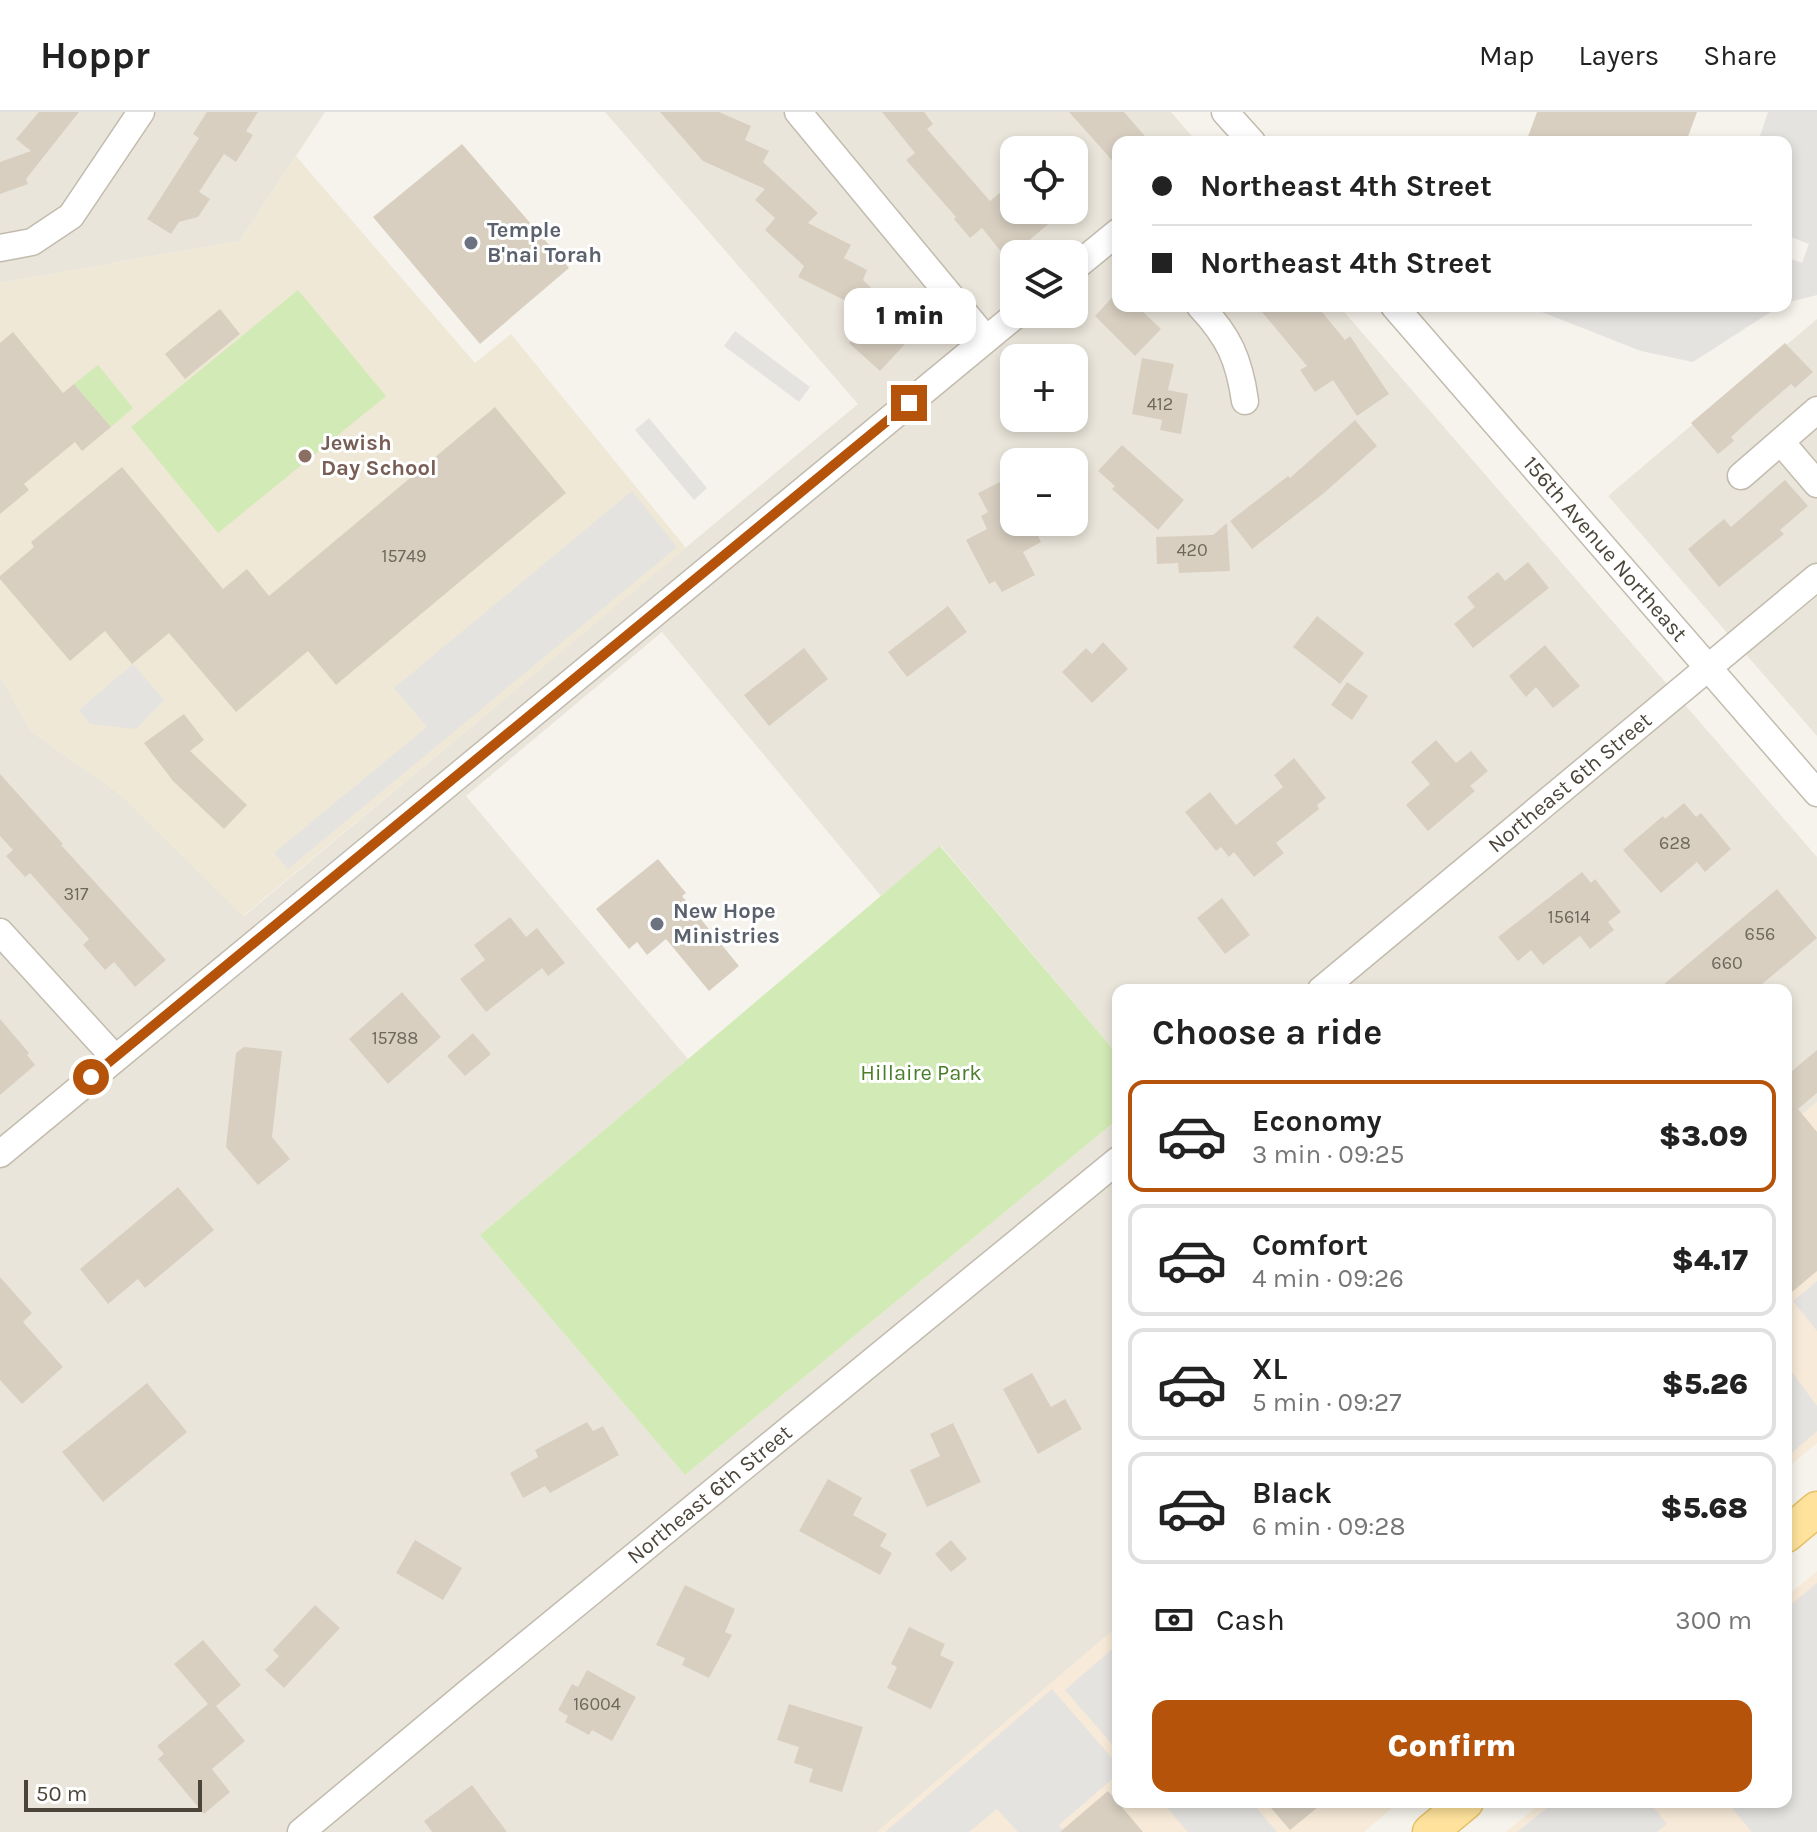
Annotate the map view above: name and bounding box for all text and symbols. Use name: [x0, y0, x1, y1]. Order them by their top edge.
text: Hoppr: [40, 33, 150, 78]
text: Map: [1479, 39, 1534, 72]
text: Layers: [1578, 39, 1659, 72]
text: Share: [1703, 39, 1777, 72]
map controls: [1000, 136, 1088, 536]
button: locate: [1000, 136, 1088, 224]
text: Northeast 4th Street: [1200, 168, 1492, 204]
place label: Temple B'nai Torah: [487, 217, 602, 268]
marker: Temple B'nai Torah: [462, 234, 480, 252]
button: layers: [1000, 240, 1088, 328]
text: Northeast 4th Street: [1200, 245, 1492, 281]
callout: 1 min: [843, 287, 975, 343]
text: 1 min: [876, 300, 944, 331]
button: +: [1000, 344, 1088, 432]
route end: [891, 385, 927, 421]
house number: 412: [1147, 393, 1173, 415]
place label: Jewish Day School: [321, 430, 437, 481]
marker: Jewish Day School: [296, 447, 314, 465]
button: −: [1000, 448, 1088, 536]
street label: 156th Avenue Northeast: [1518, 451, 1693, 647]
house number: 420: [1176, 539, 1208, 561]
house number: 15749: [381, 545, 427, 567]
street label: Northeast 6th Street: [1483, 707, 1657, 858]
house number: 628: [1659, 832, 1691, 854]
house number: 317: [63, 883, 89, 905]
place label: New Hope Ministries: [673, 898, 780, 949]
house number: 15614: [1548, 906, 1590, 928]
marker: New Hope Ministries: [648, 915, 666, 933]
house number: 656: [1745, 923, 1775, 945]
house number: 660: [1711, 952, 1743, 974]
text: Choose a ride: [1152, 1011, 1382, 1053]
house number: 15788: [372, 1027, 418, 1049]
route start: [73, 1059, 109, 1095]
park label: Hillaire Park: [860, 1060, 982, 1086]
icon: car: [1156, 1100, 1228, 1172]
text: Economy: [1252, 1103, 1382, 1139]
text: $3.09: [1659, 1118, 1748, 1154]
text: 3 min · 09:25: [1252, 1139, 1405, 1170]
icon: car: [1156, 1224, 1228, 1296]
text: Comfort: [1252, 1227, 1368, 1263]
text: $4.17: [1672, 1242, 1748, 1278]
text: 4 min · 09:26: [1252, 1263, 1404, 1294]
icon: car: [1156, 1348, 1228, 1420]
text: XL: [1252, 1351, 1287, 1387]
text: $5.26: [1662, 1366, 1748, 1402]
text: 5 min · 09:27: [1252, 1387, 1401, 1418]
street label: Northeast 6th Street: [622, 1420, 797, 1570]
icon: car: [1156, 1472, 1228, 1544]
text: Black: [1252, 1475, 1332, 1511]
text: $5.68: [1660, 1490, 1748, 1526]
text: 6 min · 09:28: [1252, 1511, 1405, 1542]
icon: cash: [1152, 1598, 1196, 1642]
text: Cash: [1216, 1602, 1285, 1638]
text: 300 m: [1675, 1605, 1752, 1636]
house number: 16004: [573, 1693, 621, 1715]
button: Confirm: [1152, 1700, 1752, 1792]
scale bar: [24, 1776, 202, 1812]
text: 50 m: [36, 1781, 87, 1807]

